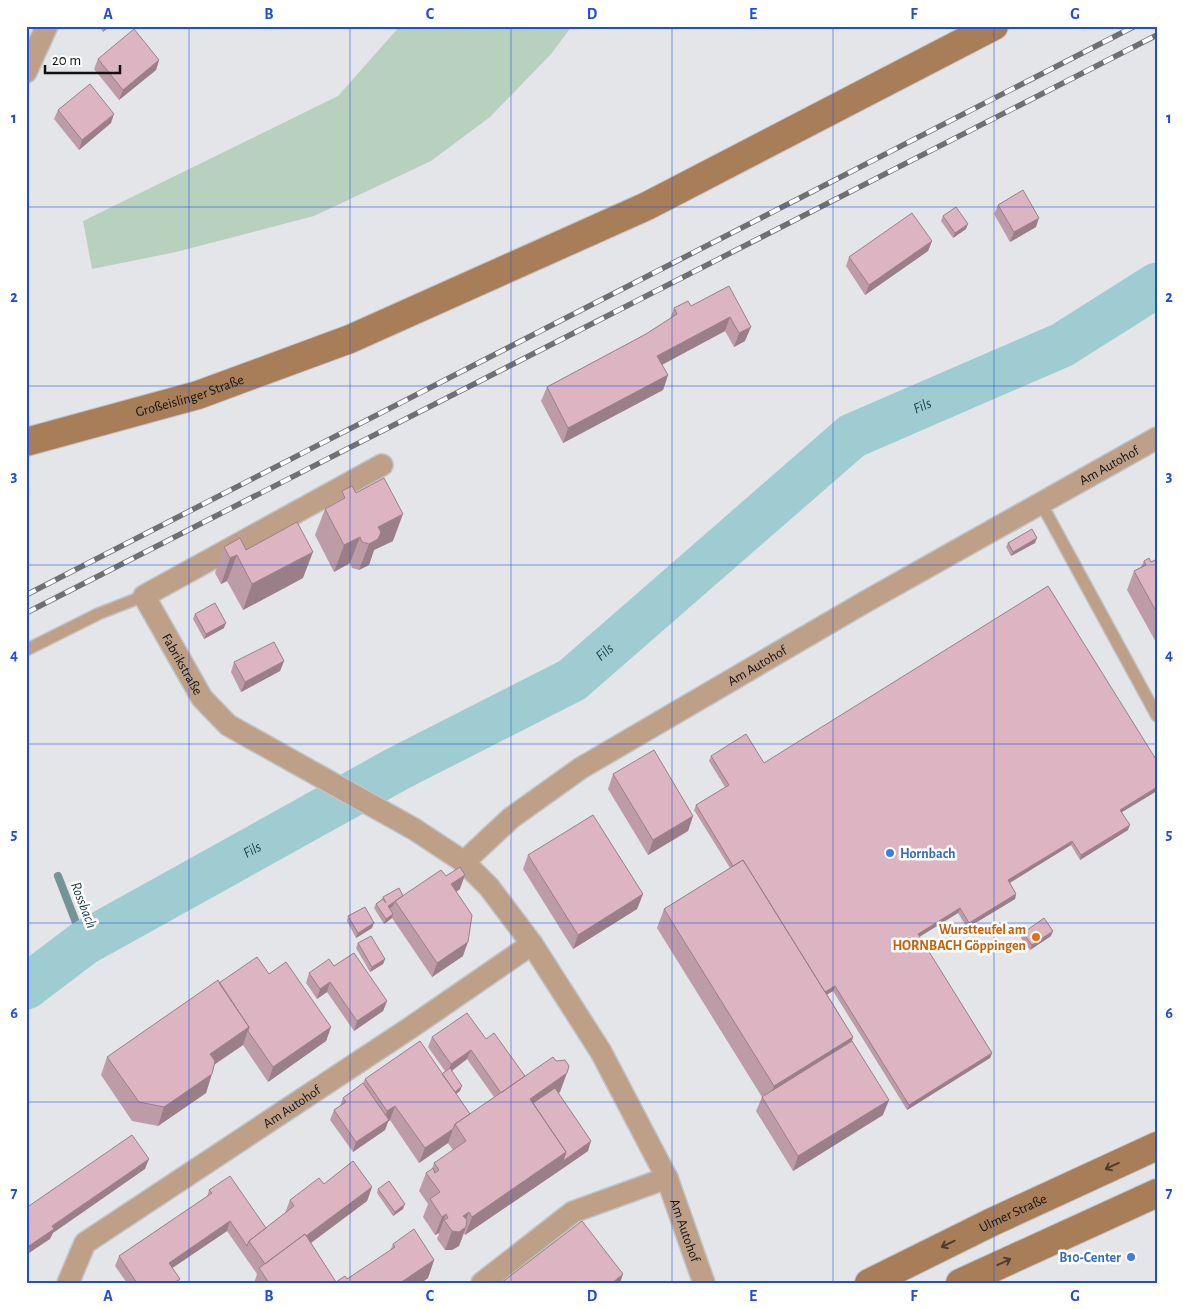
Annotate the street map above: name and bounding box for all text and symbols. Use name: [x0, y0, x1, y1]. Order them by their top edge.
text: A: [103, 6, 113, 22]
text: B: [264, 6, 274, 22]
text: C: [426, 6, 435, 22]
text: D: [587, 6, 598, 22]
text: E: [749, 6, 757, 22]
text: F: [910, 6, 918, 22]
text: G: [1070, 6, 1080, 22]
scale bar: [45, 42, 120, 74]
text: 20 m: [52, 53, 81, 68]
text: 1: [11, 110, 17, 126]
text: 1: [1166, 110, 1172, 126]
text: 2: [10, 289, 18, 305]
text: 2: [1165, 289, 1173, 305]
street label: Großeislinger Straße: [134, 373, 246, 420]
water label: Fils: [911, 396, 934, 417]
street label: Am Autohof: [1077, 443, 1142, 488]
text: 3: [11, 468, 18, 484]
text: 3: [1166, 468, 1173, 484]
street label: Fabrikstraße: [159, 631, 205, 698]
water label: Fils: [593, 641, 616, 664]
street label: Am Autohof: [725, 643, 790, 689]
text: 4: [10, 647, 18, 663]
text: 4: [1165, 647, 1173, 663]
text: 5: [11, 826, 18, 842]
text: 5: [1166, 826, 1173, 842]
water label: Fils: [241, 839, 264, 861]
marker: Hornbach: [884, 847, 896, 859]
place label: Hornbach: [900, 847, 955, 861]
water label: Rossbach: [68, 880, 99, 930]
place label: Wurstteufel am HORNBACH Göppingen: [893, 923, 1026, 953]
marker: Wurstteufel am HORNBACH Göppingen: [1030, 931, 1042, 943]
text: 6: [10, 1005, 18, 1021]
text: 6: [1165, 1005, 1173, 1021]
street label: Am Autohof: [261, 1083, 324, 1131]
one-way arrow: [1105, 1162, 1120, 1172]
text: 7: [11, 1185, 18, 1201]
text: 7: [1166, 1185, 1173, 1201]
street label: Ulmer Straße: [977, 1192, 1049, 1235]
street label: Am Autohof: [667, 1197, 702, 1265]
one-way arrow: [941, 1240, 956, 1249]
place label: B10-Center: [1059, 1251, 1121, 1265]
marker: B10-Center: [1125, 1251, 1137, 1263]
one-way arrow: [996, 1257, 1011, 1267]
text: A: [103, 1288, 113, 1304]
text: B: [264, 1288, 274, 1304]
text: C: [426, 1288, 435, 1304]
text: D: [587, 1288, 598, 1304]
text: E: [749, 1288, 757, 1304]
text: F: [910, 1288, 918, 1304]
text: G: [1070, 1288, 1080, 1304]

